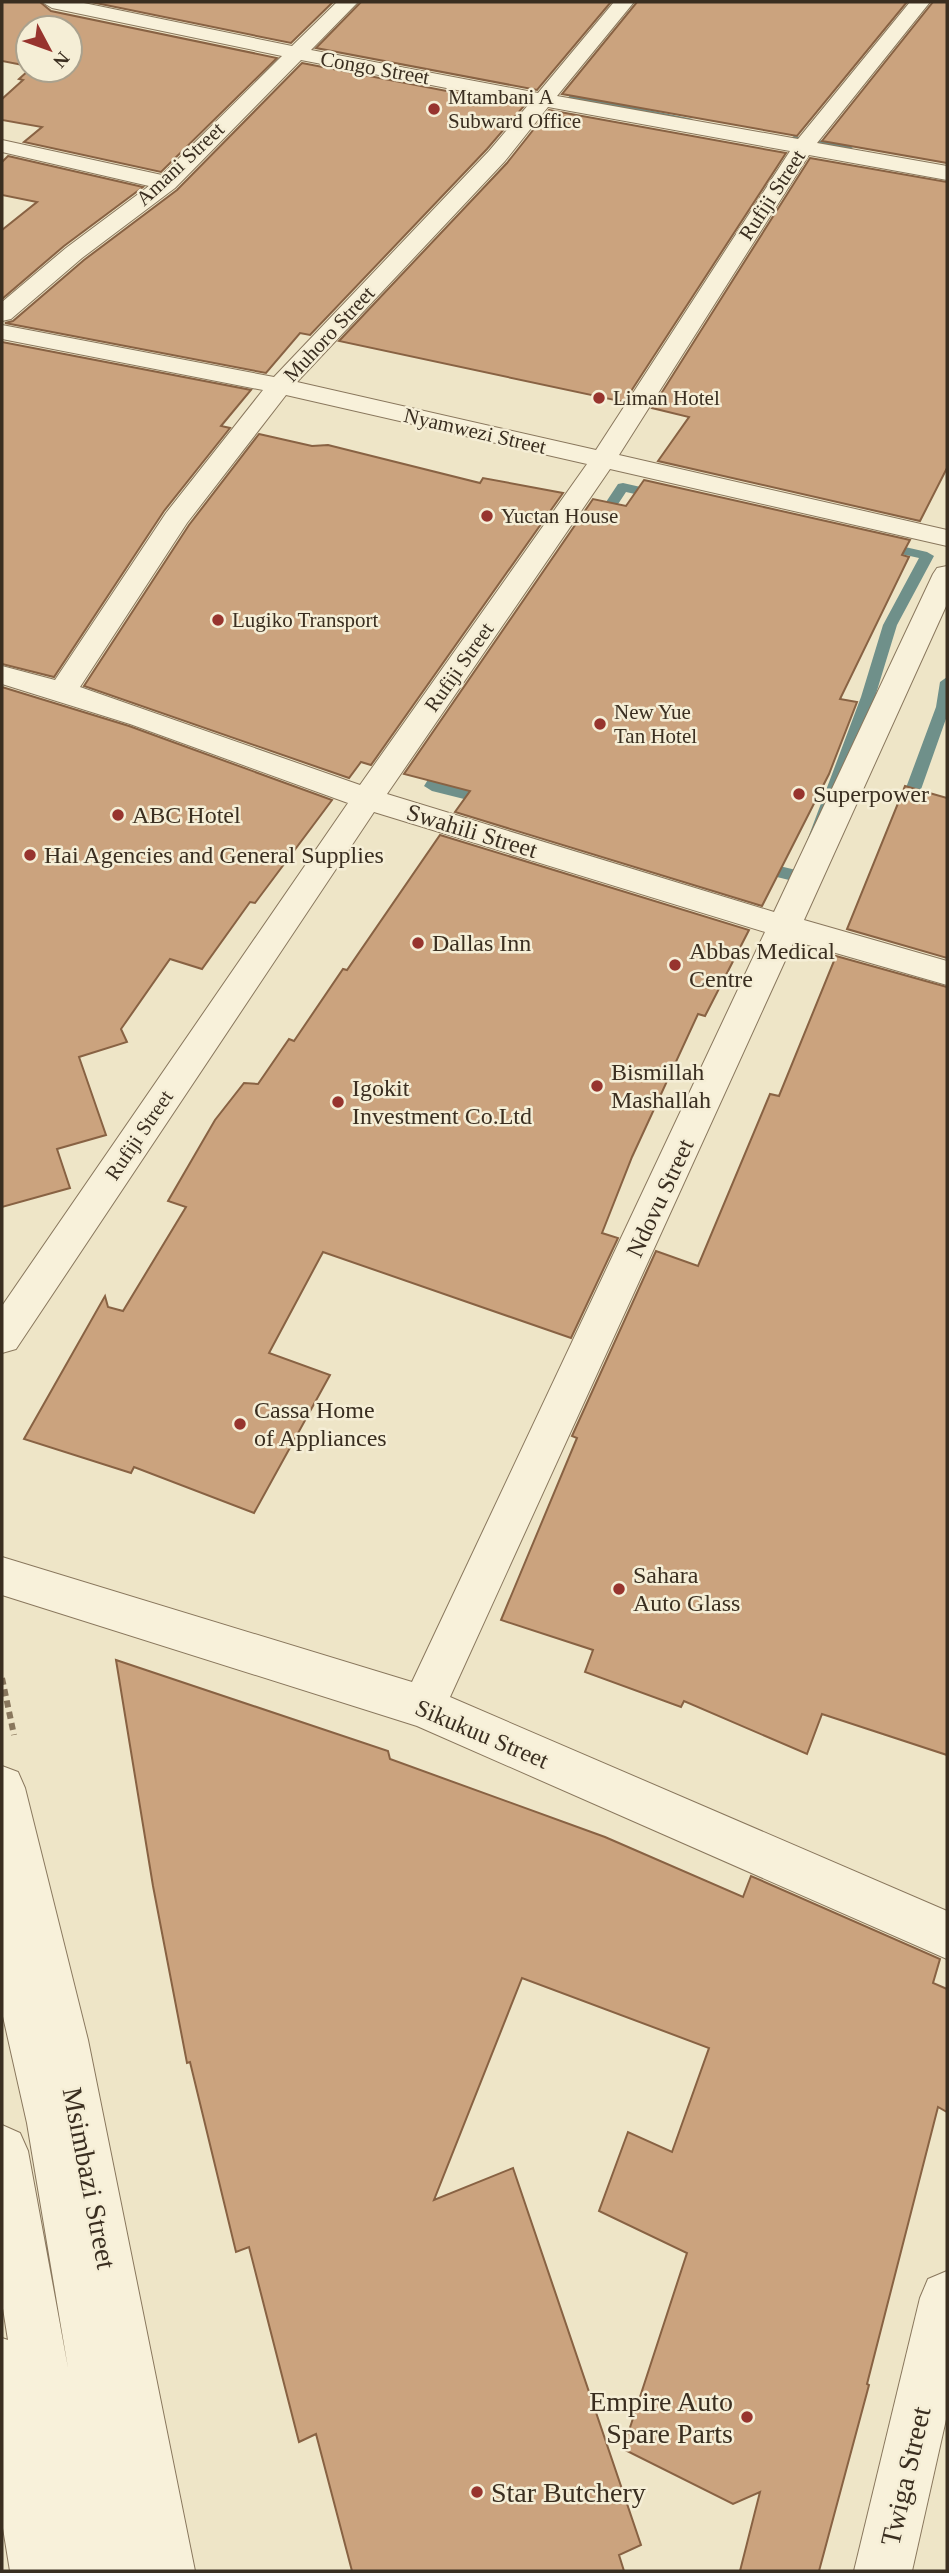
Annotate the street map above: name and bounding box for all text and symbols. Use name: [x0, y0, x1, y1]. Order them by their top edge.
north arrow: [14, 14, 84, 84]
street label: Congo Street: [319, 47, 432, 89]
text: N: [49, 48, 74, 72]
place label: Mtambani A Subward Office: [448, 85, 581, 133]
marker: Mtambani A Subward Office: [426, 101, 442, 117]
street label: Amani Street: [131, 117, 229, 211]
street label: Rufiji Street: [734, 145, 810, 245]
street label: Muhoro Street: [279, 281, 379, 387]
place label: Liman Hotel: [613, 386, 720, 410]
marker: Liman Hotel: [591, 390, 607, 406]
street label: Nyamwezi Street: [402, 403, 549, 459]
place label: Yuctan House: [501, 504, 618, 528]
marker: Yuctan House: [479, 508, 495, 524]
place label: Lugiko Transport: [232, 608, 379, 632]
marker: Lugiko Transport: [210, 612, 226, 628]
street label: Rufiji Street: [420, 618, 499, 716]
place label: New Yue Tan Hotel: [614, 700, 697, 748]
marker: New Yue Tan Hotel: [592, 716, 608, 732]
place label: Superpower: [813, 781, 929, 807]
marker: Superpower: [791, 786, 807, 802]
street label: Swahili Street: [403, 799, 541, 863]
place label: ABC Hotel: [132, 802, 241, 828]
marker: ABC Hotel: [110, 807, 126, 823]
place label: Hai Agencies and General Supplies: [44, 842, 384, 868]
marker: Hai Agencies and General Supplies: [22, 847, 38, 863]
place label: Dallas Inn: [432, 930, 531, 956]
marker: Dallas Inn: [410, 935, 426, 951]
place label: Abbas Medical Centre: [689, 938, 835, 992]
marker: Abbas Medical Centre: [667, 957, 683, 973]
place label: Bismillah Mashallah: [611, 1059, 711, 1113]
place label: Igokit Investment Co.Ltd: [352, 1075, 532, 1129]
marker: Bismillah Mashallah: [589, 1078, 605, 1094]
street label: Rufiji Street: [100, 1085, 178, 1185]
marker: Igokit Investment Co.Ltd: [330, 1094, 346, 1110]
street label: Ndovu Street: [621, 1135, 699, 1261]
place label: Cassa Home of Appliances: [254, 1397, 387, 1451]
marker: Cassa Home of Appliances: [232, 1416, 248, 1432]
place label: Sahara Auto Glass: [633, 1562, 740, 1616]
marker: Sahara Auto Glass: [611, 1581, 627, 1597]
street label: Sikukuu Street: [412, 1694, 553, 1774]
street label: Msimbazi Street: [57, 2085, 122, 2272]
place label: Empire Auto Spare Parts: [589, 2386, 733, 2449]
street label: Twiga Street: [874, 2403, 937, 2549]
marker: Empire Auto Spare Parts: [739, 2409, 755, 2425]
place label: Star Butchery: [491, 2477, 646, 2508]
marker: Star Butchery: [469, 2484, 485, 2500]

